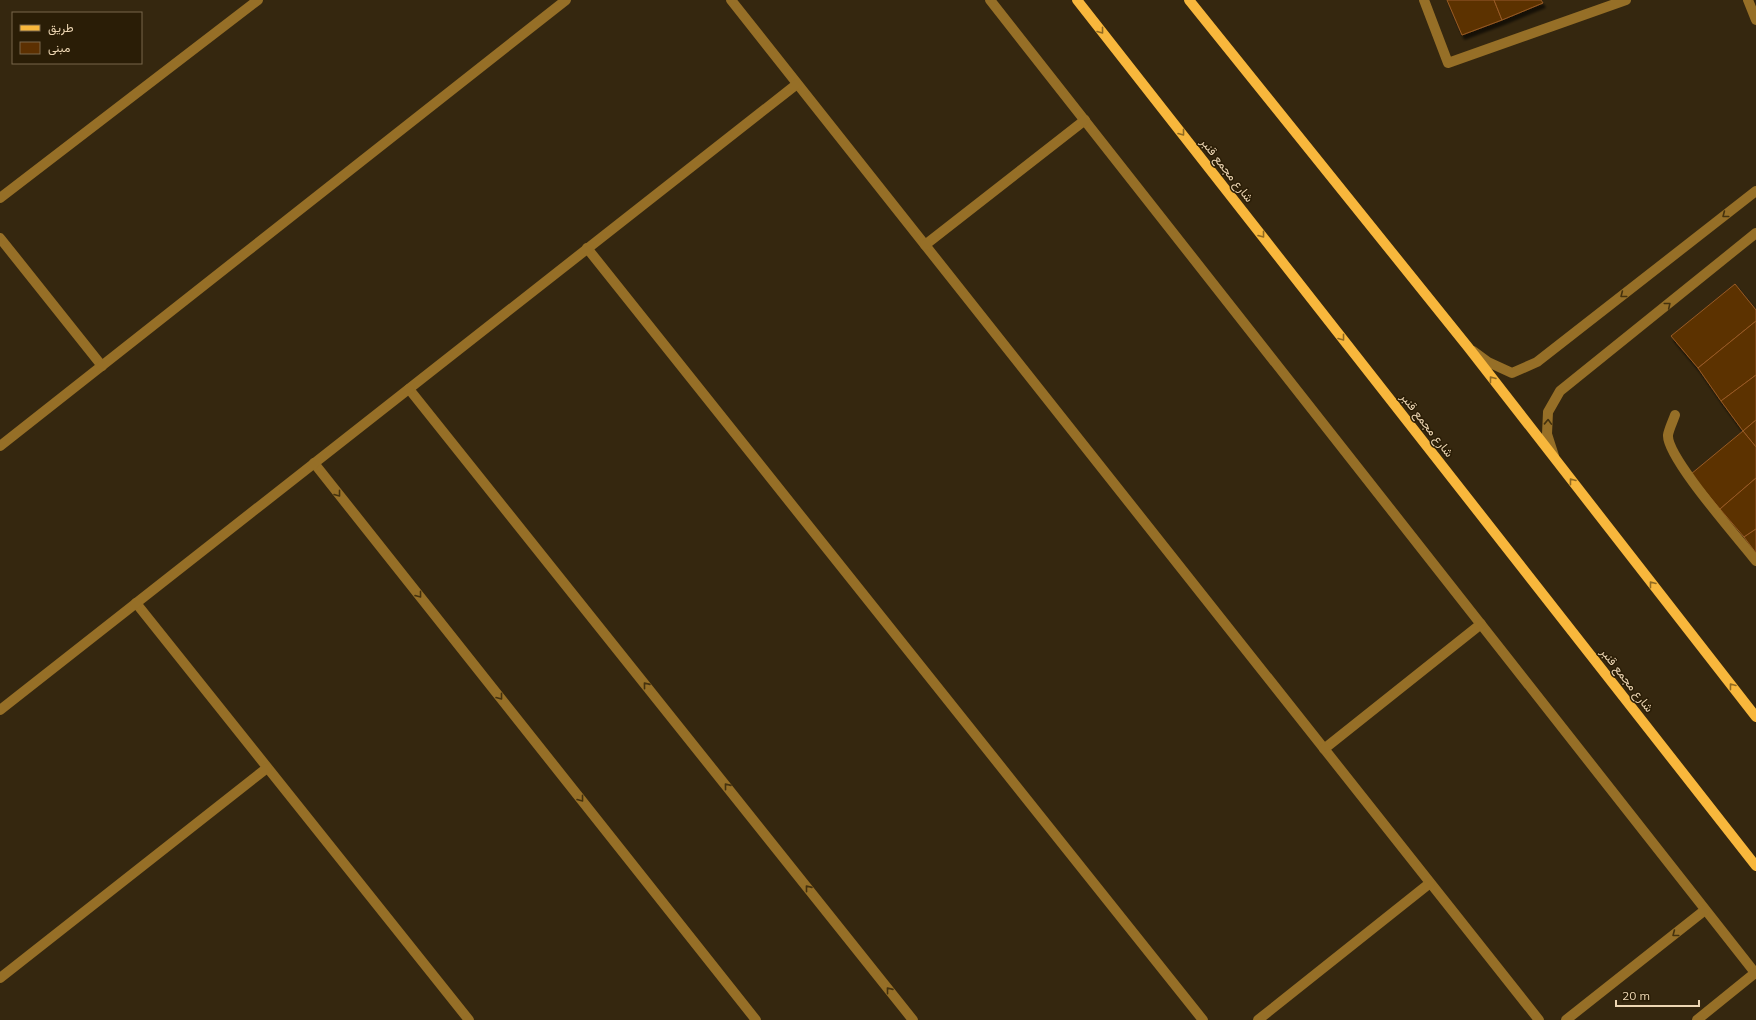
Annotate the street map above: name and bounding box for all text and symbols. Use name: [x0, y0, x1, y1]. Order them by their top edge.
legend: [12, 12, 142, 64]
text: طريق: [48, 20, 74, 36]
one-way arrow: [1097, 26, 1104, 33]
text: مبنى: [48, 40, 70, 56]
one-way arrow: [1177, 129, 1184, 136]
street label: شارع مجمع قنبر: [1195, 134, 1257, 206]
one-way arrow: [1723, 211, 1730, 218]
one-way arrow: [1257, 231, 1264, 238]
one-way arrow: [1620, 291, 1627, 298]
one-way arrow: [1663, 302, 1670, 309]
one-way arrow: [1337, 333, 1344, 340]
one-way arrow: [1490, 376, 1497, 383]
street label: شارع مجمع قنبر: [1395, 389, 1457, 461]
one-way arrow: [1543, 419, 1552, 425]
one-way arrow: [1569, 479, 1576, 486]
one-way arrow: [334, 489, 341, 496]
one-way arrow: [1649, 581, 1656, 588]
one-way arrow: [415, 591, 422, 598]
street label: شارع مجمع قنبر: [1595, 644, 1657, 716]
one-way arrow: [643, 682, 650, 689]
one-way arrow: [1730, 684, 1737, 691]
one-way arrow: [495, 693, 502, 700]
one-way arrow: [724, 784, 731, 791]
one-way arrow: [576, 795, 583, 802]
one-way arrow: [805, 885, 812, 892]
one-way arrow: [1672, 929, 1679, 936]
scale bar: [1616, 982, 1699, 1008]
one-way arrow: [886, 987, 893, 994]
text: 20 m: [1622, 988, 1650, 1003]

